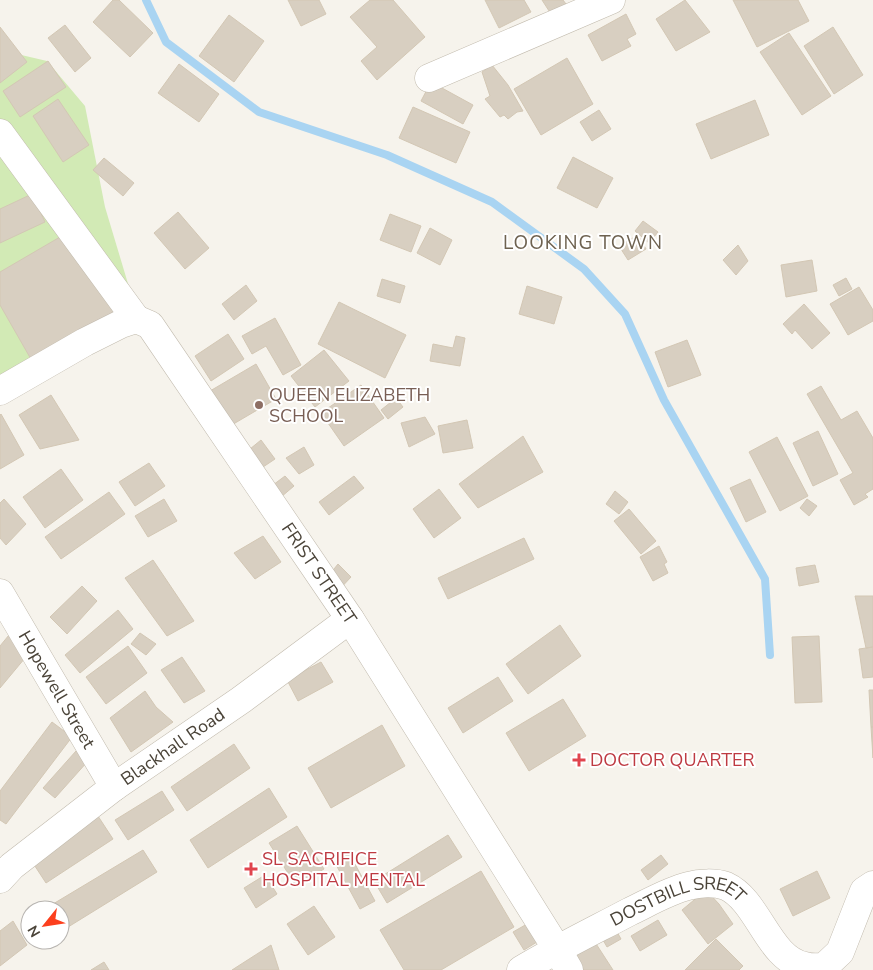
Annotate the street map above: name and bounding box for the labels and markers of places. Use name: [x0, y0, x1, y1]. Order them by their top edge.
place label: QUEEN ELIZABETH SCHOOL: [269, 383, 430, 428]
marker: QUEEN ELIZABETH SCHOOL: [253, 399, 265, 411]
place label: DOCTOR QUARTER: [590, 748, 755, 772]
marker: DOCTOR QUARTER: [572, 753, 586, 767]
place label: SL SACRIFICE HOSPITAL MENTAL: [262, 847, 425, 892]
marker: SL SACRIFICE HOSPITAL MENTAL: [244, 862, 258, 876]

